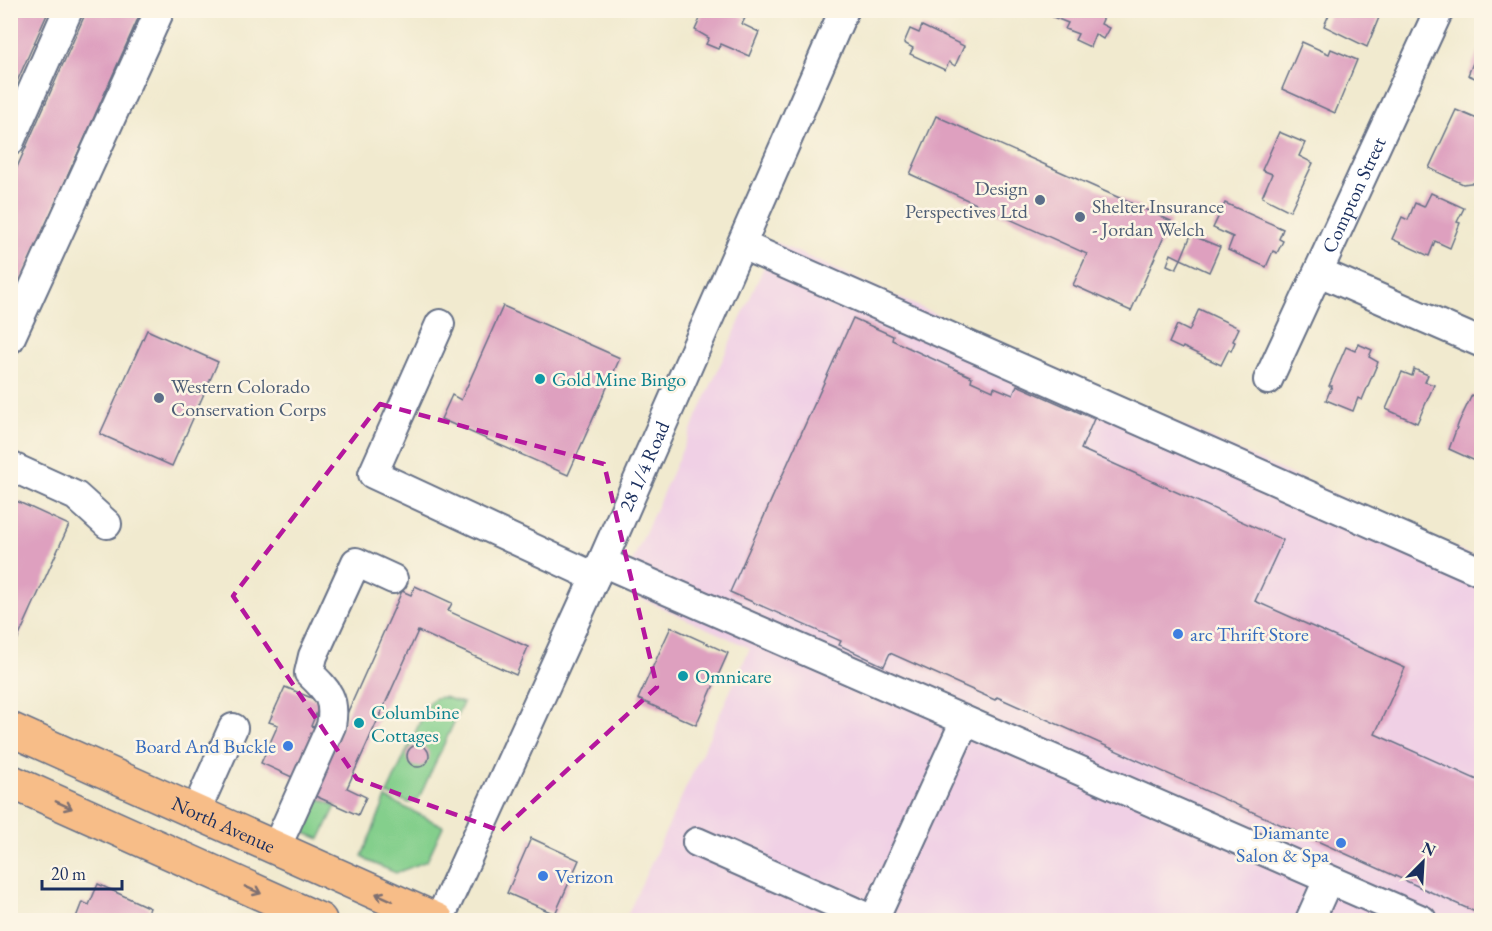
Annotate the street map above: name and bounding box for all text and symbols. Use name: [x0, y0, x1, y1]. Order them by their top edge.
street label: Compton Street: [1316, 132, 1392, 257]
place label: Design Perspectives Ltd: [905, 175, 1029, 224]
marker: Design Perspectives Ltd: [1033, 193, 1047, 207]
place label: Shelter Insurance - Jordan Welch: [1092, 193, 1224, 242]
marker: Shelter Insurance - Jordan Welch: [1073, 210, 1087, 224]
place label: Gold Mine Bingo: [552, 366, 686, 392]
marker: Gold Mine Bingo: [533, 372, 547, 386]
place label: Western Colorado Conservation Corps: [171, 373, 326, 422]
marker: Western Colorado Conservation Corps: [152, 391, 166, 405]
street label: 28 1/4 Road: [613, 416, 676, 515]
place label: arc Thrift Store: [1190, 621, 1309, 647]
marker: arc Thrift Store: [1171, 627, 1185, 641]
place label: Omnicare: [695, 663, 772, 689]
marker: Omnicare: [676, 669, 690, 683]
place label: Columbine Cottages: [371, 699, 459, 748]
marker: Columbine Cottages: [352, 716, 366, 730]
place label: Board And Buckle: [135, 733, 276, 759]
marker: Board And Buckle: [281, 739, 295, 753]
street label: North Avenue: [168, 790, 280, 859]
one-way arrow: [54, 800, 72, 811]
place label: Diamante Salon & Spa: [1236, 819, 1329, 868]
north arrow: [1393, 832, 1453, 892]
marker: Diamante Salon & Spa: [1334, 836, 1348, 850]
text: N: [1419, 837, 1439, 861]
scale bar: [42, 853, 122, 891]
text: 20 m: [51, 862, 86, 885]
place label: Verizon: [555, 863, 614, 889]
marker: Verizon: [536, 869, 550, 883]
one-way arrow: [244, 886, 262, 897]
one-way arrow: [375, 890, 393, 902]

